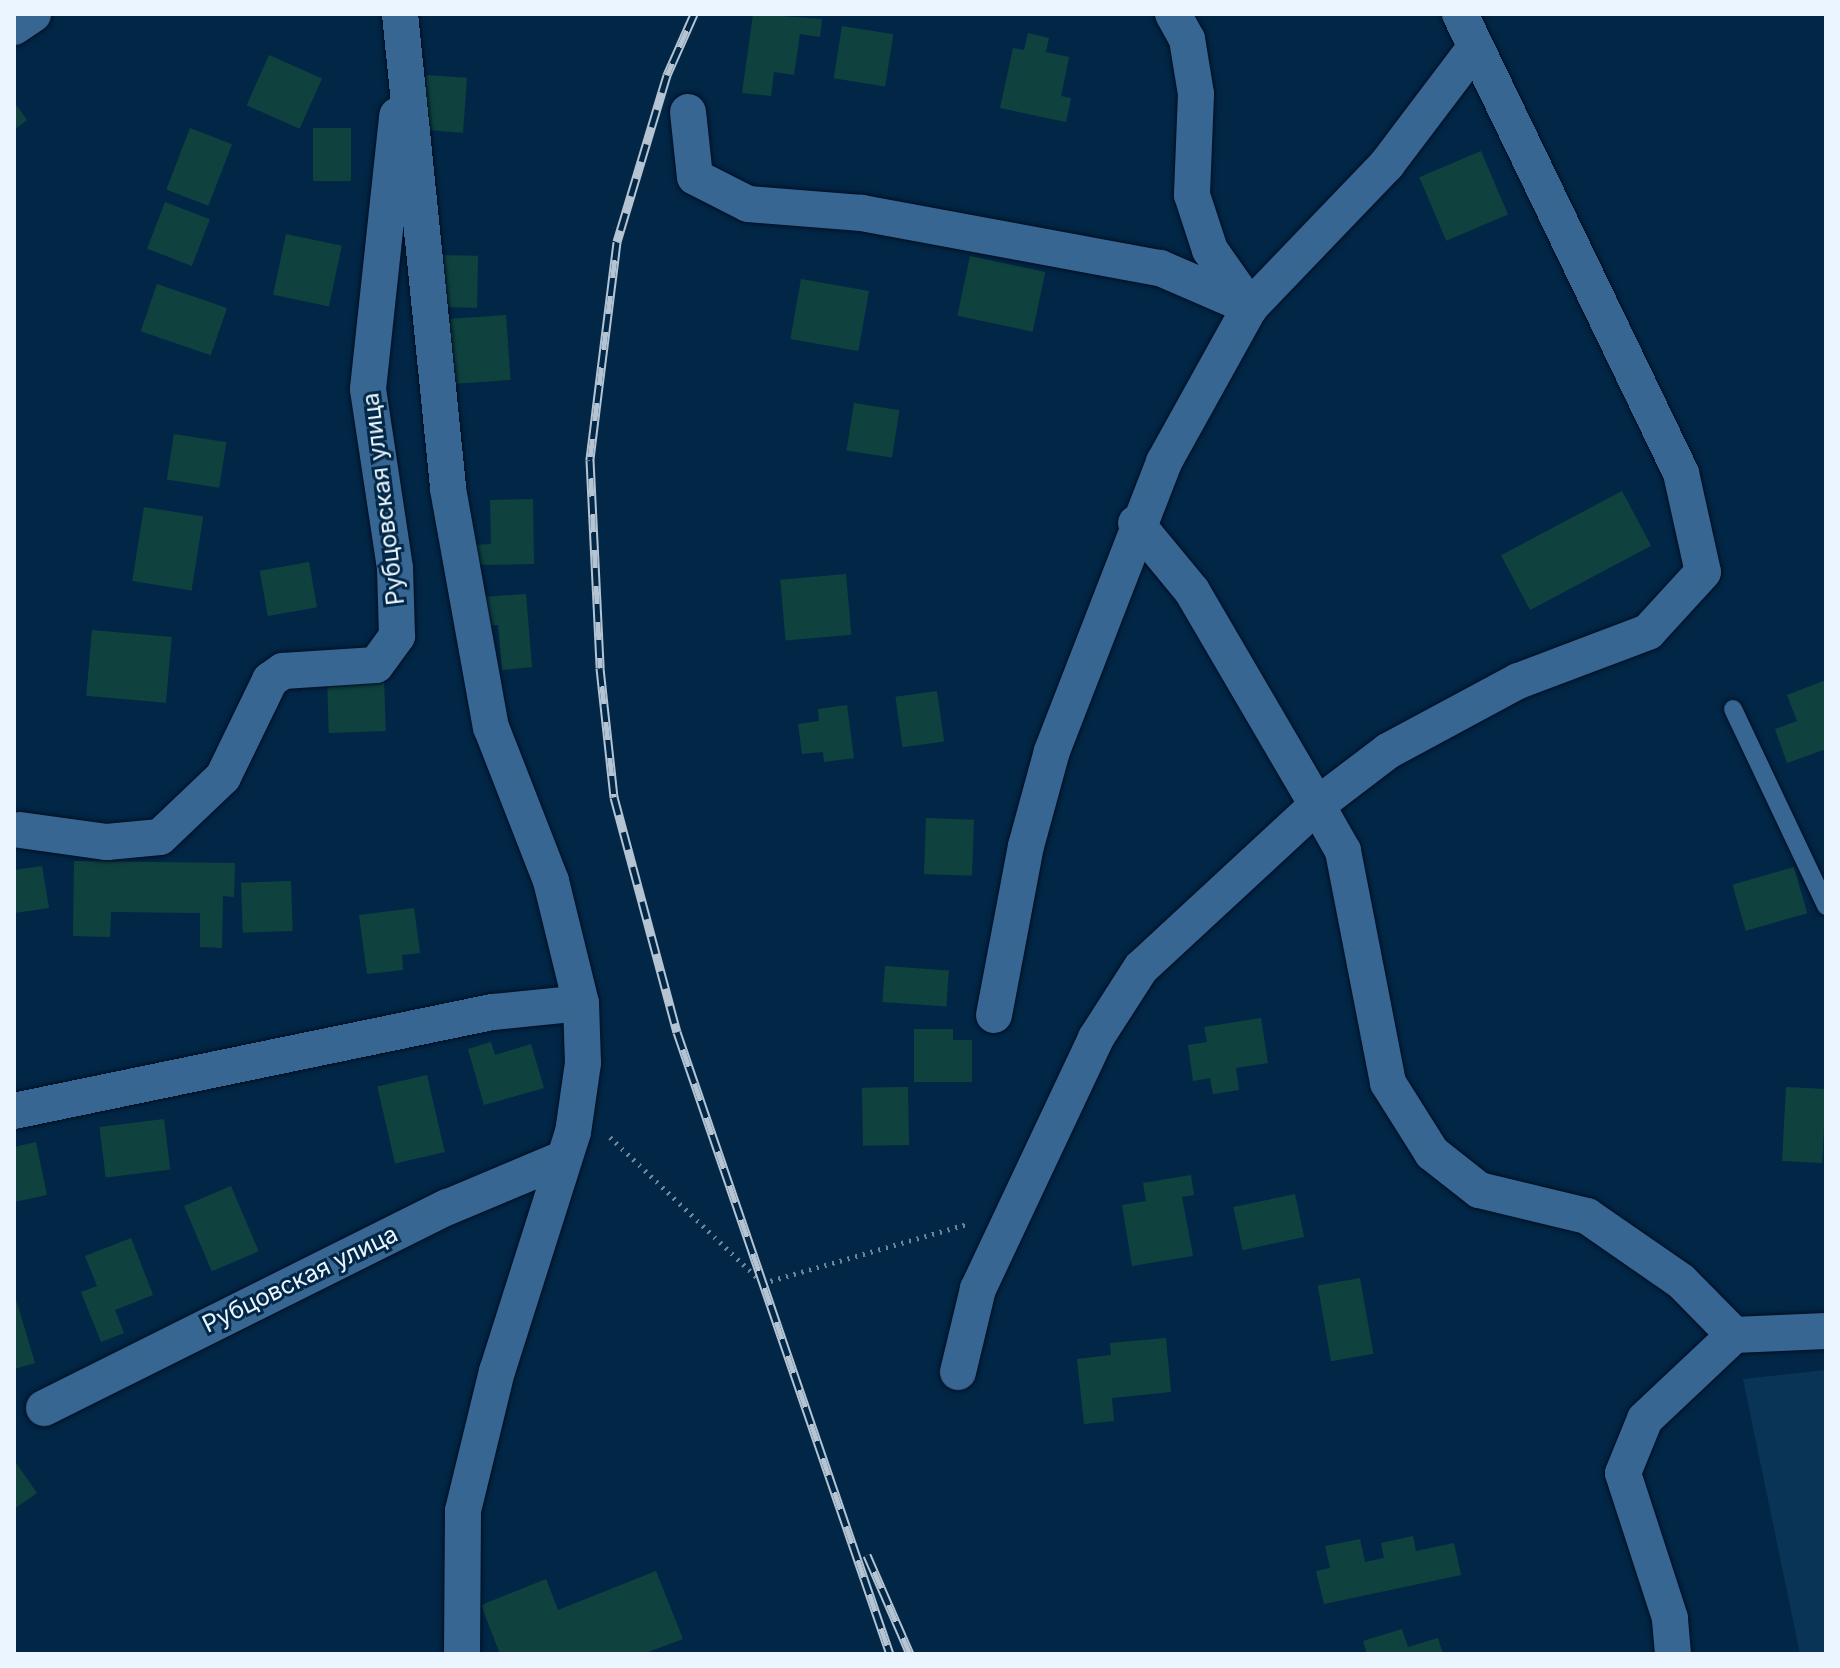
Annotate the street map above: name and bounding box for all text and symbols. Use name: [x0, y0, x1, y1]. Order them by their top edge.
street label: Рубцовская улица: [356, 391, 410, 607]
street label: Рубцовская улица: [198, 1219, 402, 1339]

